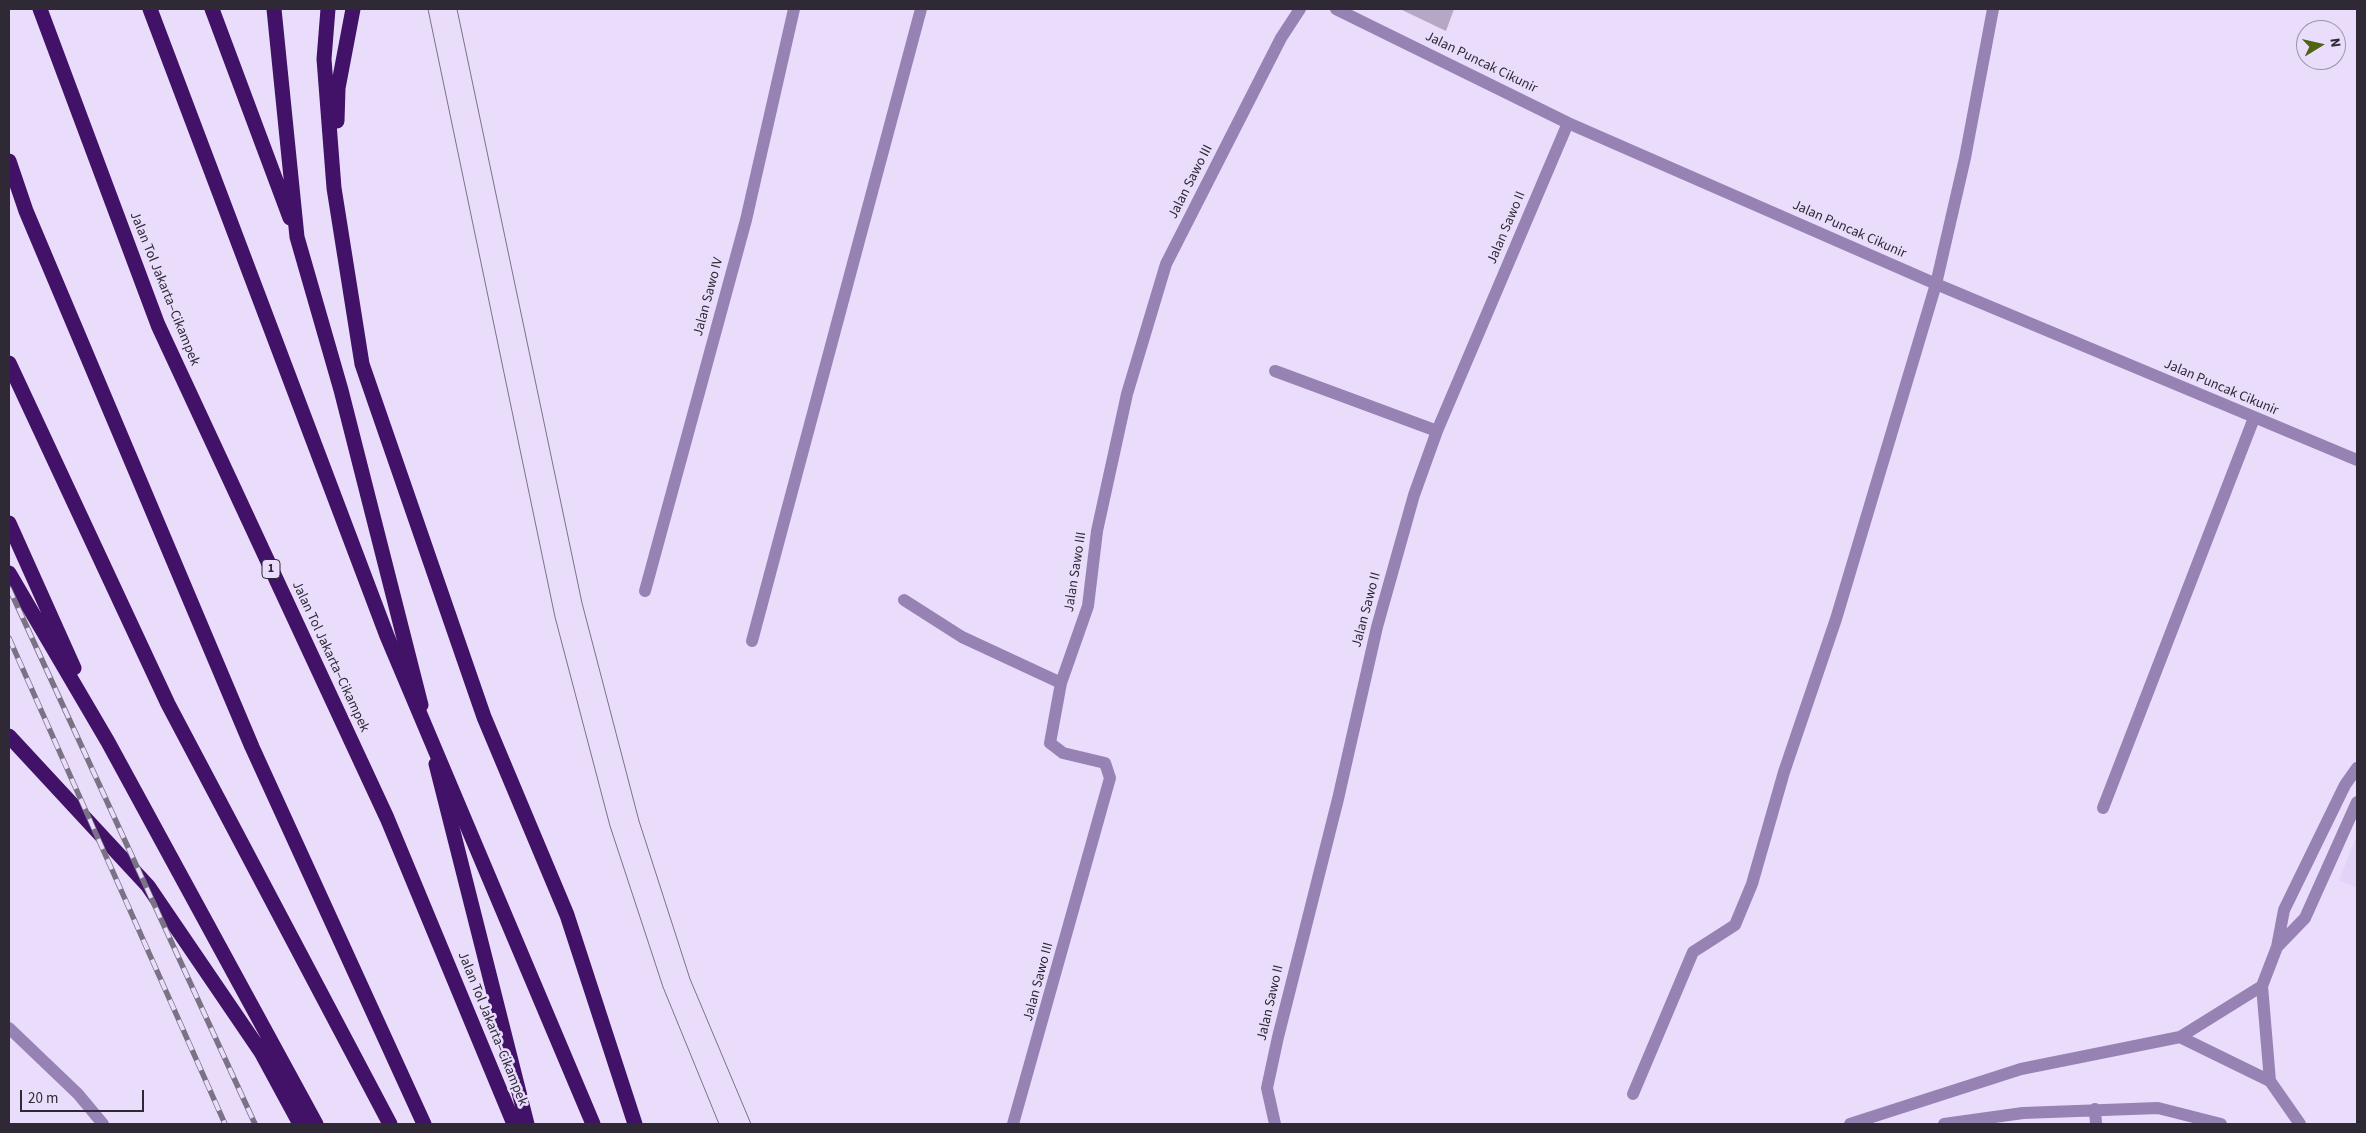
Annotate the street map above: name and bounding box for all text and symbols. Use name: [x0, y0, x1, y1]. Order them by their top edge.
north arrow: [2296, 20, 2346, 70]
street label: Jalan Puncak Cikunir: [1422, 29, 1540, 97]
text: N: [2324, 37, 2345, 49]
street label: Jalan Sawo III: [1165, 142, 1217, 222]
street label: Jalan Sawo II: [1484, 189, 1530, 267]
street label: Jalan Puncak Cikunir: [1789, 197, 1909, 263]
street label: Jalan Tol Jakarta–Cikampek: [125, 210, 203, 368]
street label: Jalan Sawo IV: [690, 256, 728, 338]
street label: Jalan Puncak Cikunir: [2161, 356, 2281, 420]
street label: Jalan Sawo III: [1061, 531, 1091, 613]
road number: 1: [262, 560, 280, 578]
street label: Jalan Sawo II: [1349, 571, 1385, 649]
street label: Jalan Tol Jakarta–Cikampek: [288, 579, 372, 735]
street label: Jalan Sawo III: [1020, 941, 1058, 1023]
street label: Jalan Tol Jakarta–Cikampek: [453, 950, 531, 1108]
street label: Jalan Sawo II: [1254, 964, 1288, 1042]
scale bar: [22, 1080, 146, 1112]
text: 20 m: [28, 1088, 58, 1109]

